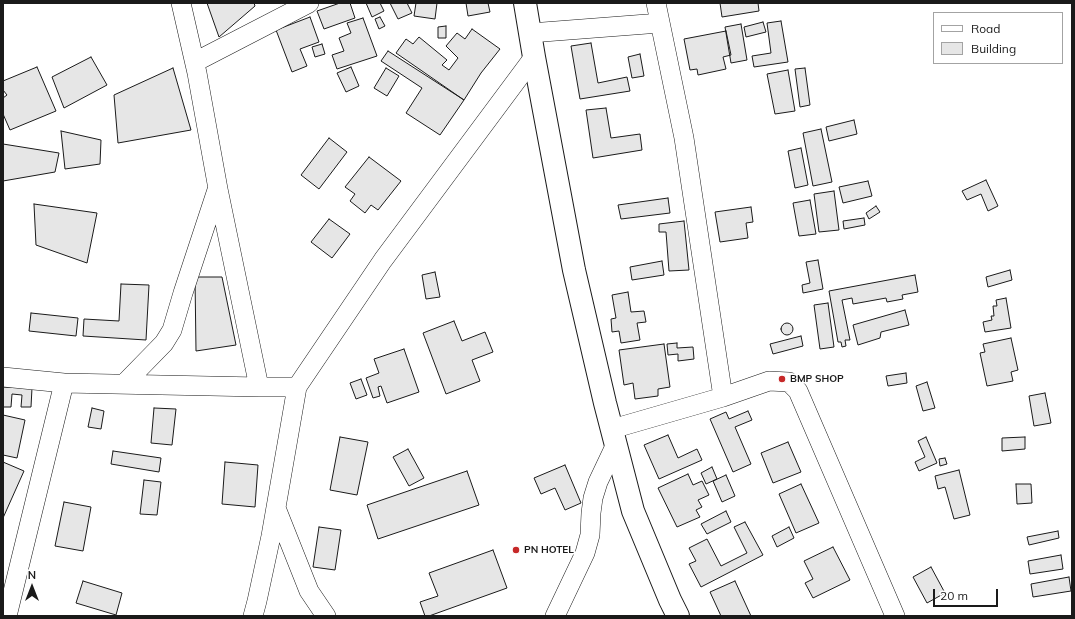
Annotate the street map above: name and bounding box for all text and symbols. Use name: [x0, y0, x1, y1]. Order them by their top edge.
legend: [933, 12, 1063, 64]
text: Road: [971, 21, 1000, 36]
text: Building: [971, 41, 1016, 56]
place label: BMP SHOP: [790, 373, 844, 385]
marker: BMP SHOP: [777, 374, 787, 384]
place label: PN HOTEL: [524, 544, 574, 556]
marker: PN HOTEL: [511, 545, 521, 555]
north arrow: [12, 567, 52, 607]
text: N: [28, 568, 36, 582]
scale bar: [935, 581, 1000, 607]
text: 20 m: [940, 588, 968, 603]

